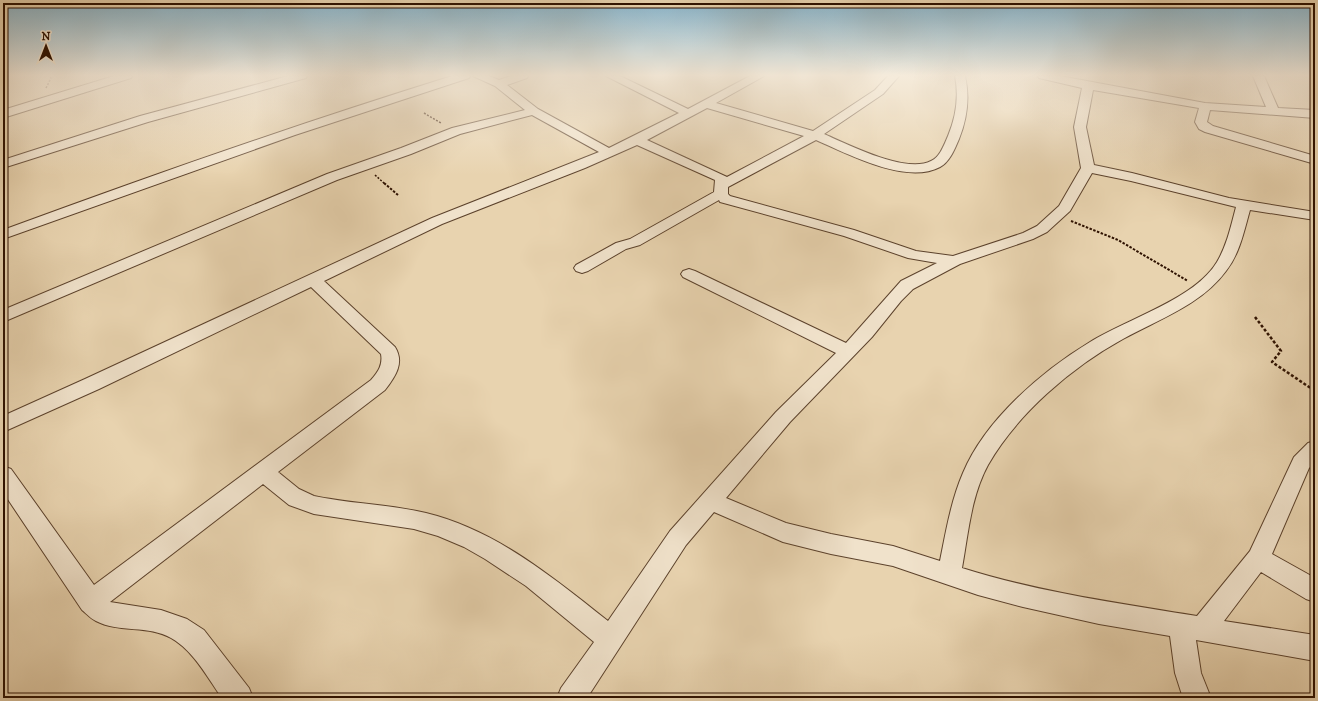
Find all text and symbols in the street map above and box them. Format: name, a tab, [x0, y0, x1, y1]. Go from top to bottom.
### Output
north arrow	[26, 26, 66, 66]
text: N	[41, 30, 51, 44]

